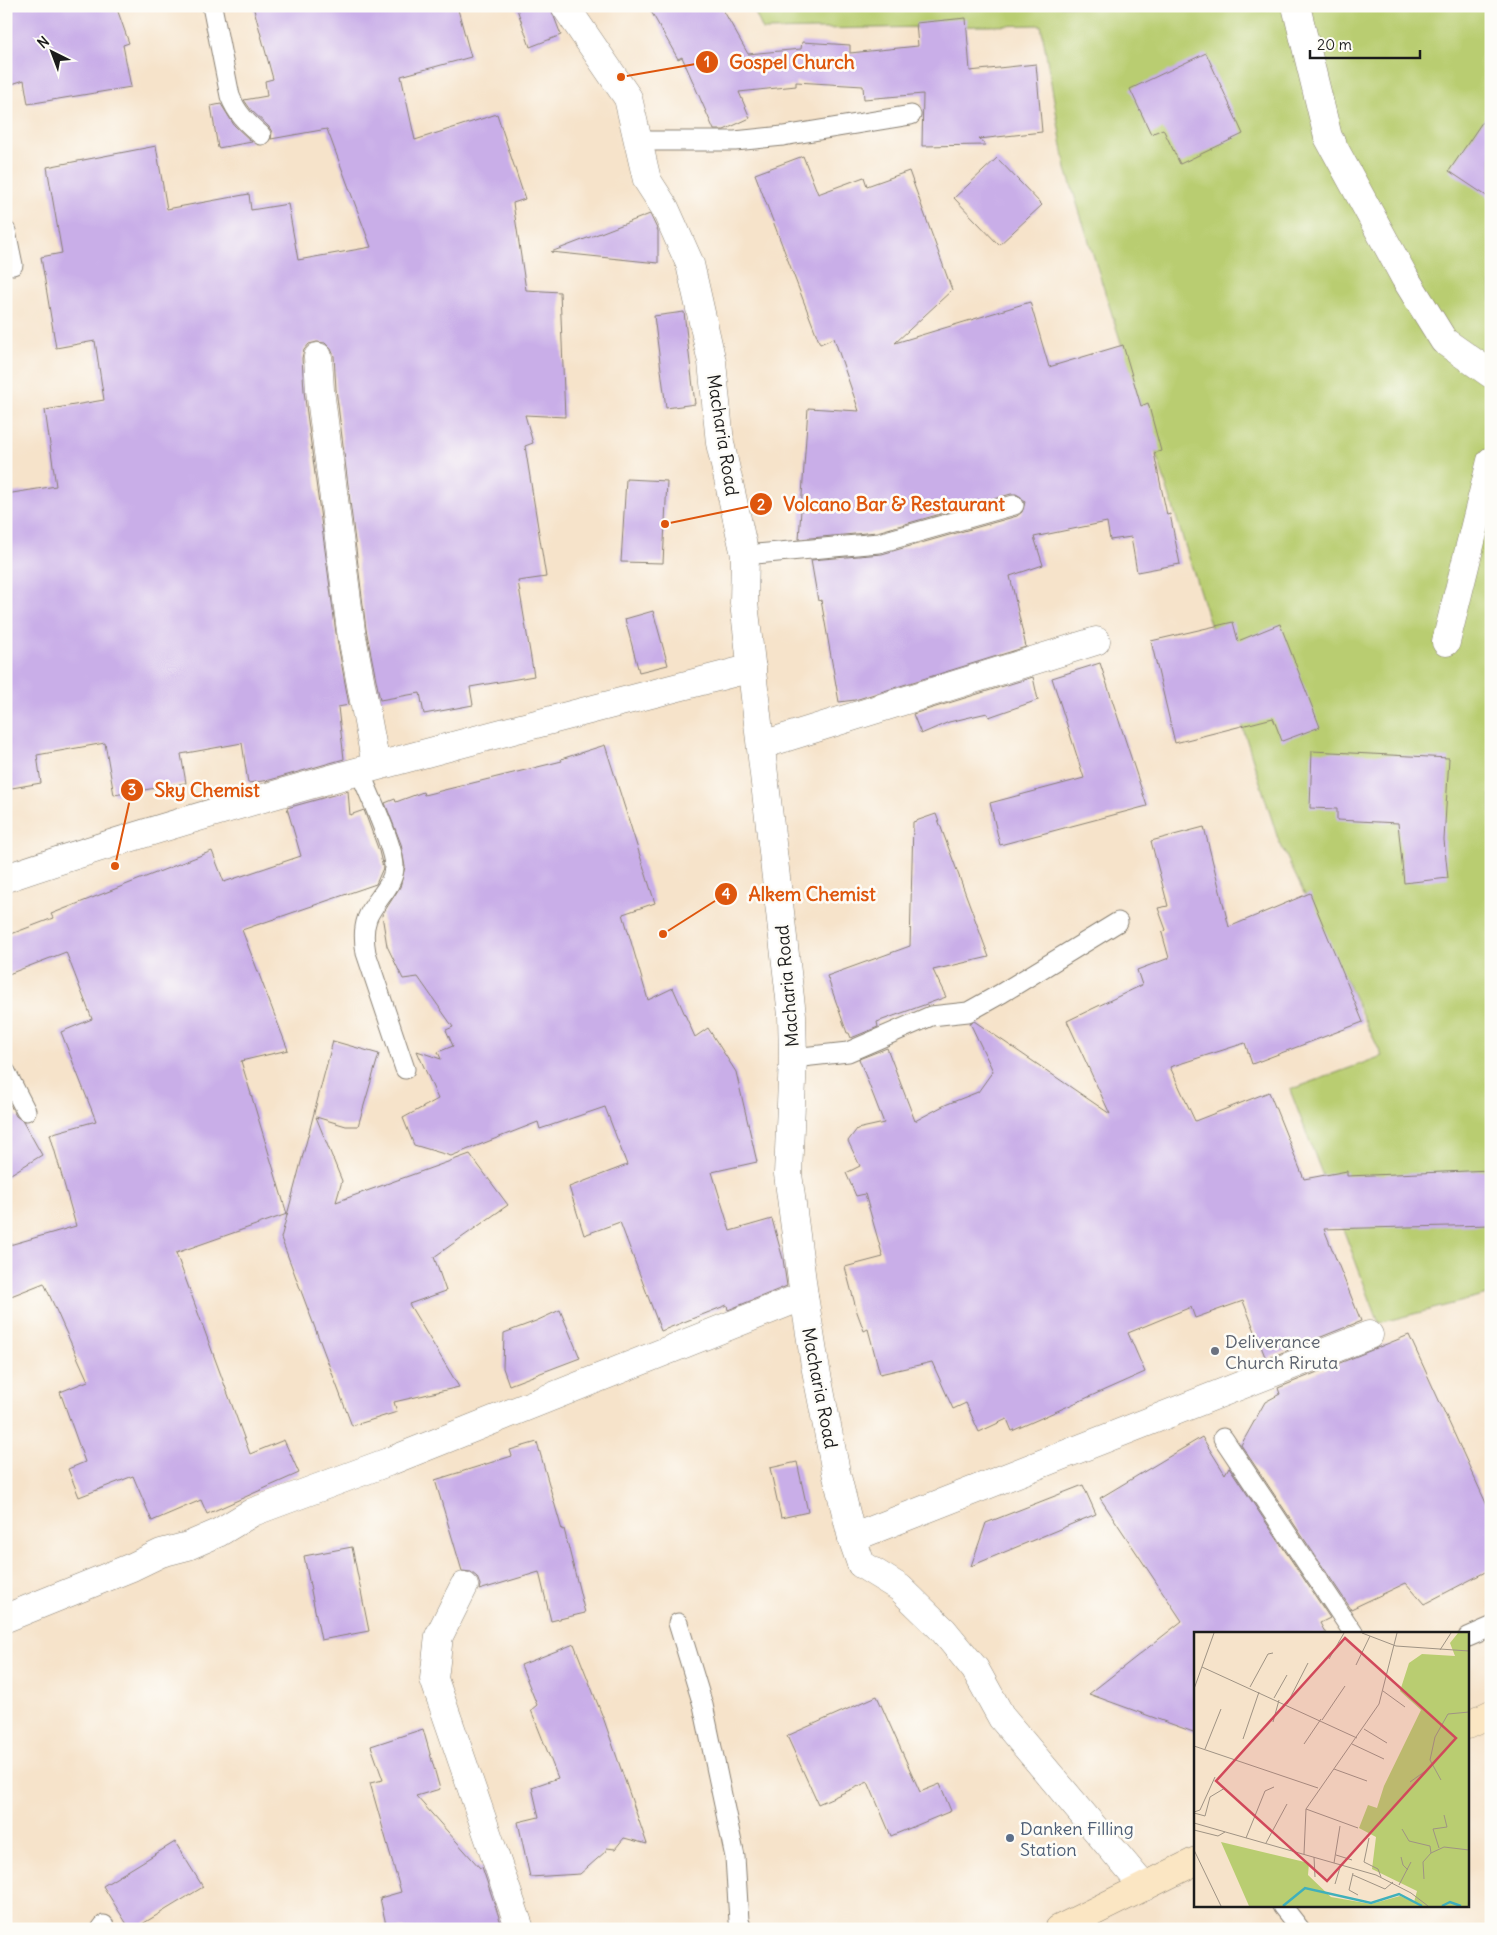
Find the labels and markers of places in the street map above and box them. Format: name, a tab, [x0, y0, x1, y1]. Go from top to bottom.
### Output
callout: Gospel Church	[695, 45, 865, 79]
callout: Volcano Bar & Restaurant	[748, 487, 1015, 521]
callout: Sky Chemist	[119, 773, 270, 807]
callout: Alkem Chemist	[713, 877, 886, 911]
place label: Deliverance Church Riruta	[1225, 1330, 1338, 1374]
marker: Deliverance Church Riruta	[1209, 1345, 1221, 1357]
place label: Danken Filling Station	[1020, 1817, 1134, 1861]
marker: Danken Filling Station	[1004, 1832, 1016, 1844]

